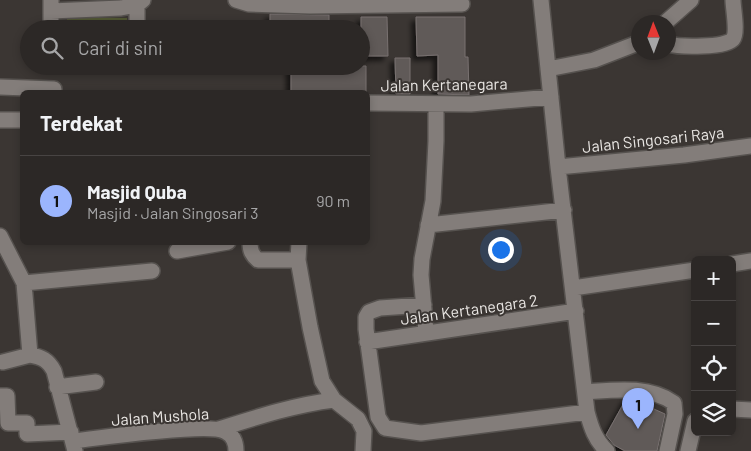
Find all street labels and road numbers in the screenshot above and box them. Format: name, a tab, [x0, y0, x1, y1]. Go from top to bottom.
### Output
street label: Jalan Kertanegara	[380, 73, 508, 95]
street label: Jalan Singosari Raya	[581, 122, 725, 156]
street label: Jalan Kertanegara 2	[399, 290, 539, 328]
street label: Jalan Mushola	[111, 403, 209, 429]

